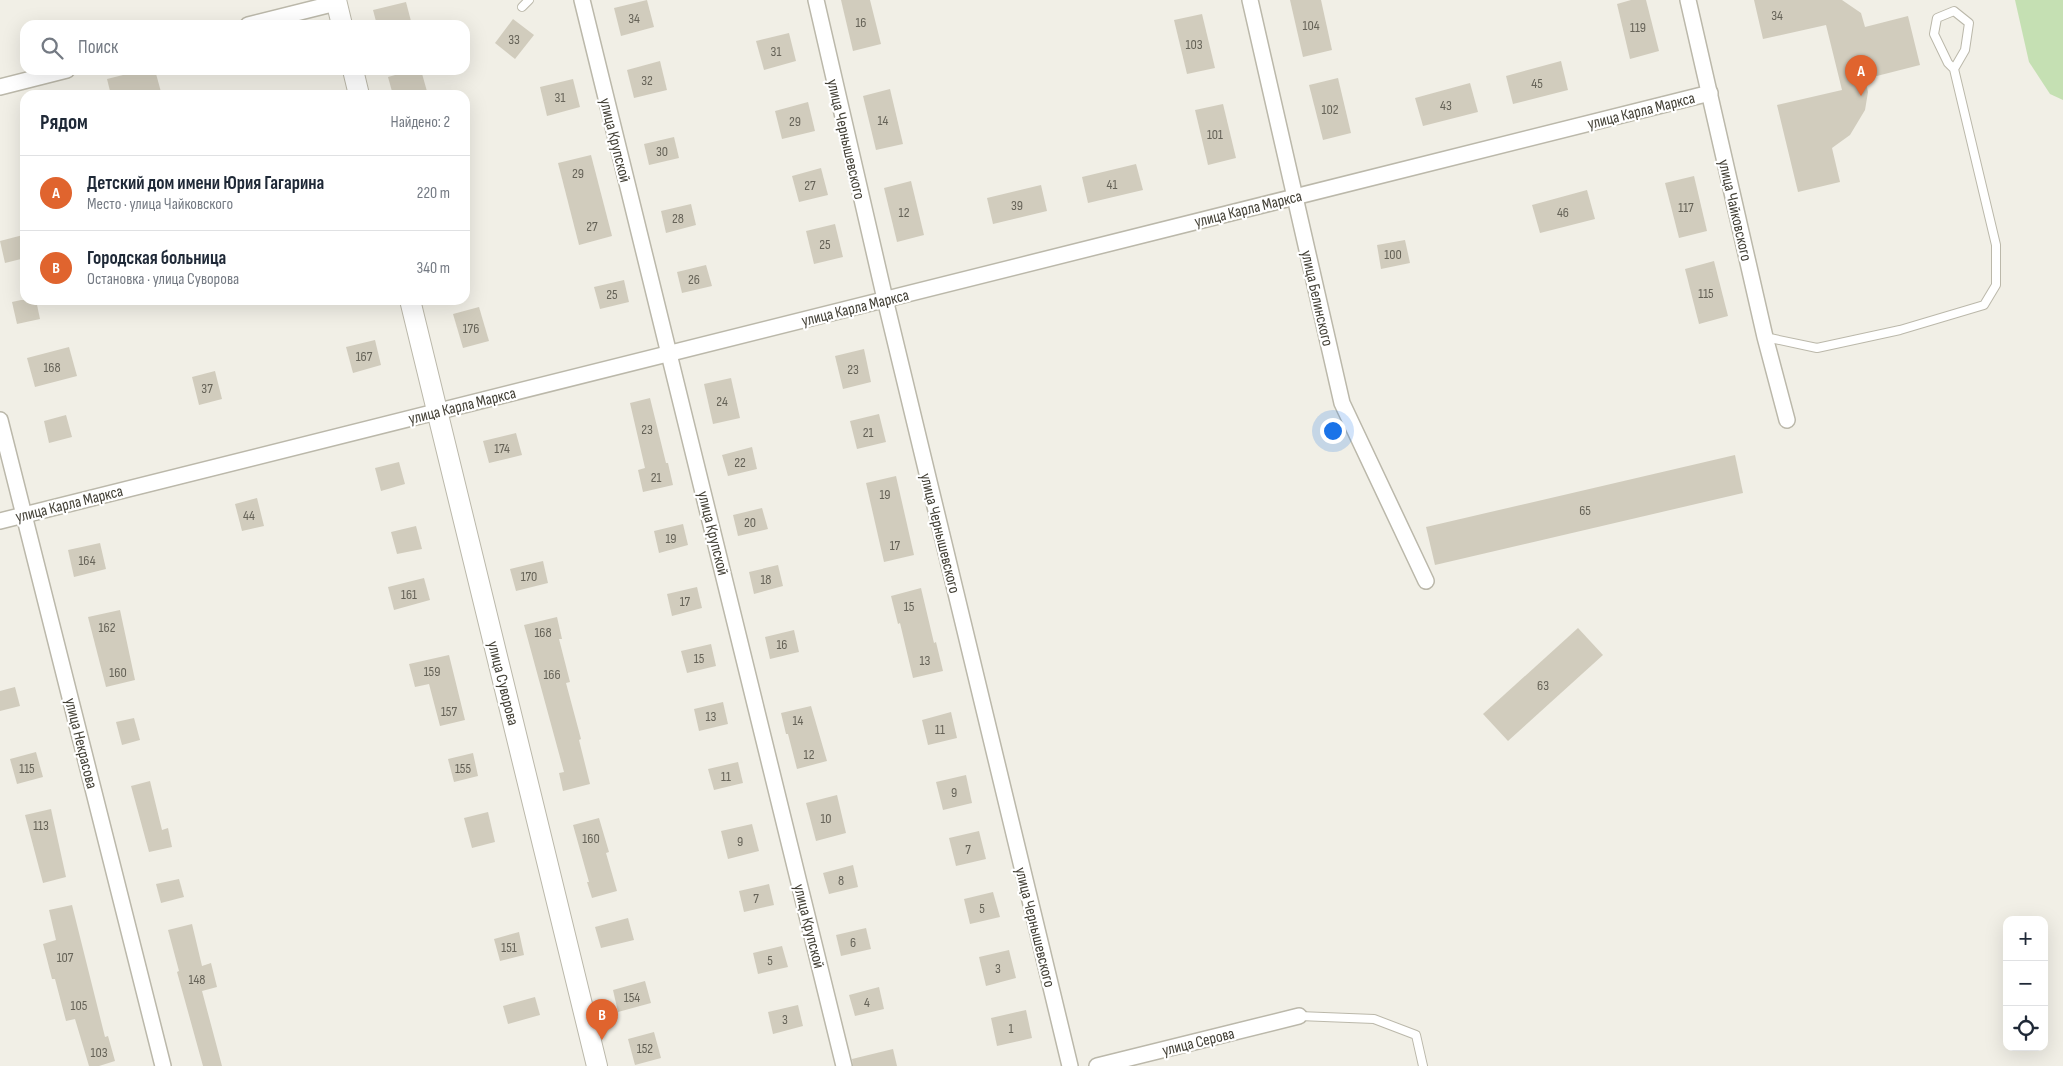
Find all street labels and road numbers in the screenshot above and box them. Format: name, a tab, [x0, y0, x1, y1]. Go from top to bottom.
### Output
street label: улица Чернышевского	[822, 77, 869, 201]
street label: улица Карла Маркса	[1586, 89, 1697, 134]
street label: улица Крупской	[595, 96, 634, 185]
street label: улица Чайковского	[1714, 158, 1755, 263]
street label: улица Карла Маркса	[1193, 187, 1304, 232]
street label: улица Белинского	[1296, 249, 1337, 348]
street label: улица Карла Маркса	[800, 286, 911, 331]
street label: улица Карла Маркса	[407, 384, 518, 429]
street label: улица Чернышевского	[915, 471, 964, 595]
street label: улица Карла Маркса	[14, 482, 125, 527]
street label: улица Крупской	[693, 489, 732, 578]
street label: улица Суворова	[483, 639, 522, 728]
street label: улица Некрасова	[60, 696, 101, 791]
street label: улица Чернышевского	[1010, 865, 1059, 989]
street label: улица Крупской	[789, 882, 828, 971]
street label: улица Серова	[1160, 1024, 1236, 1061]

